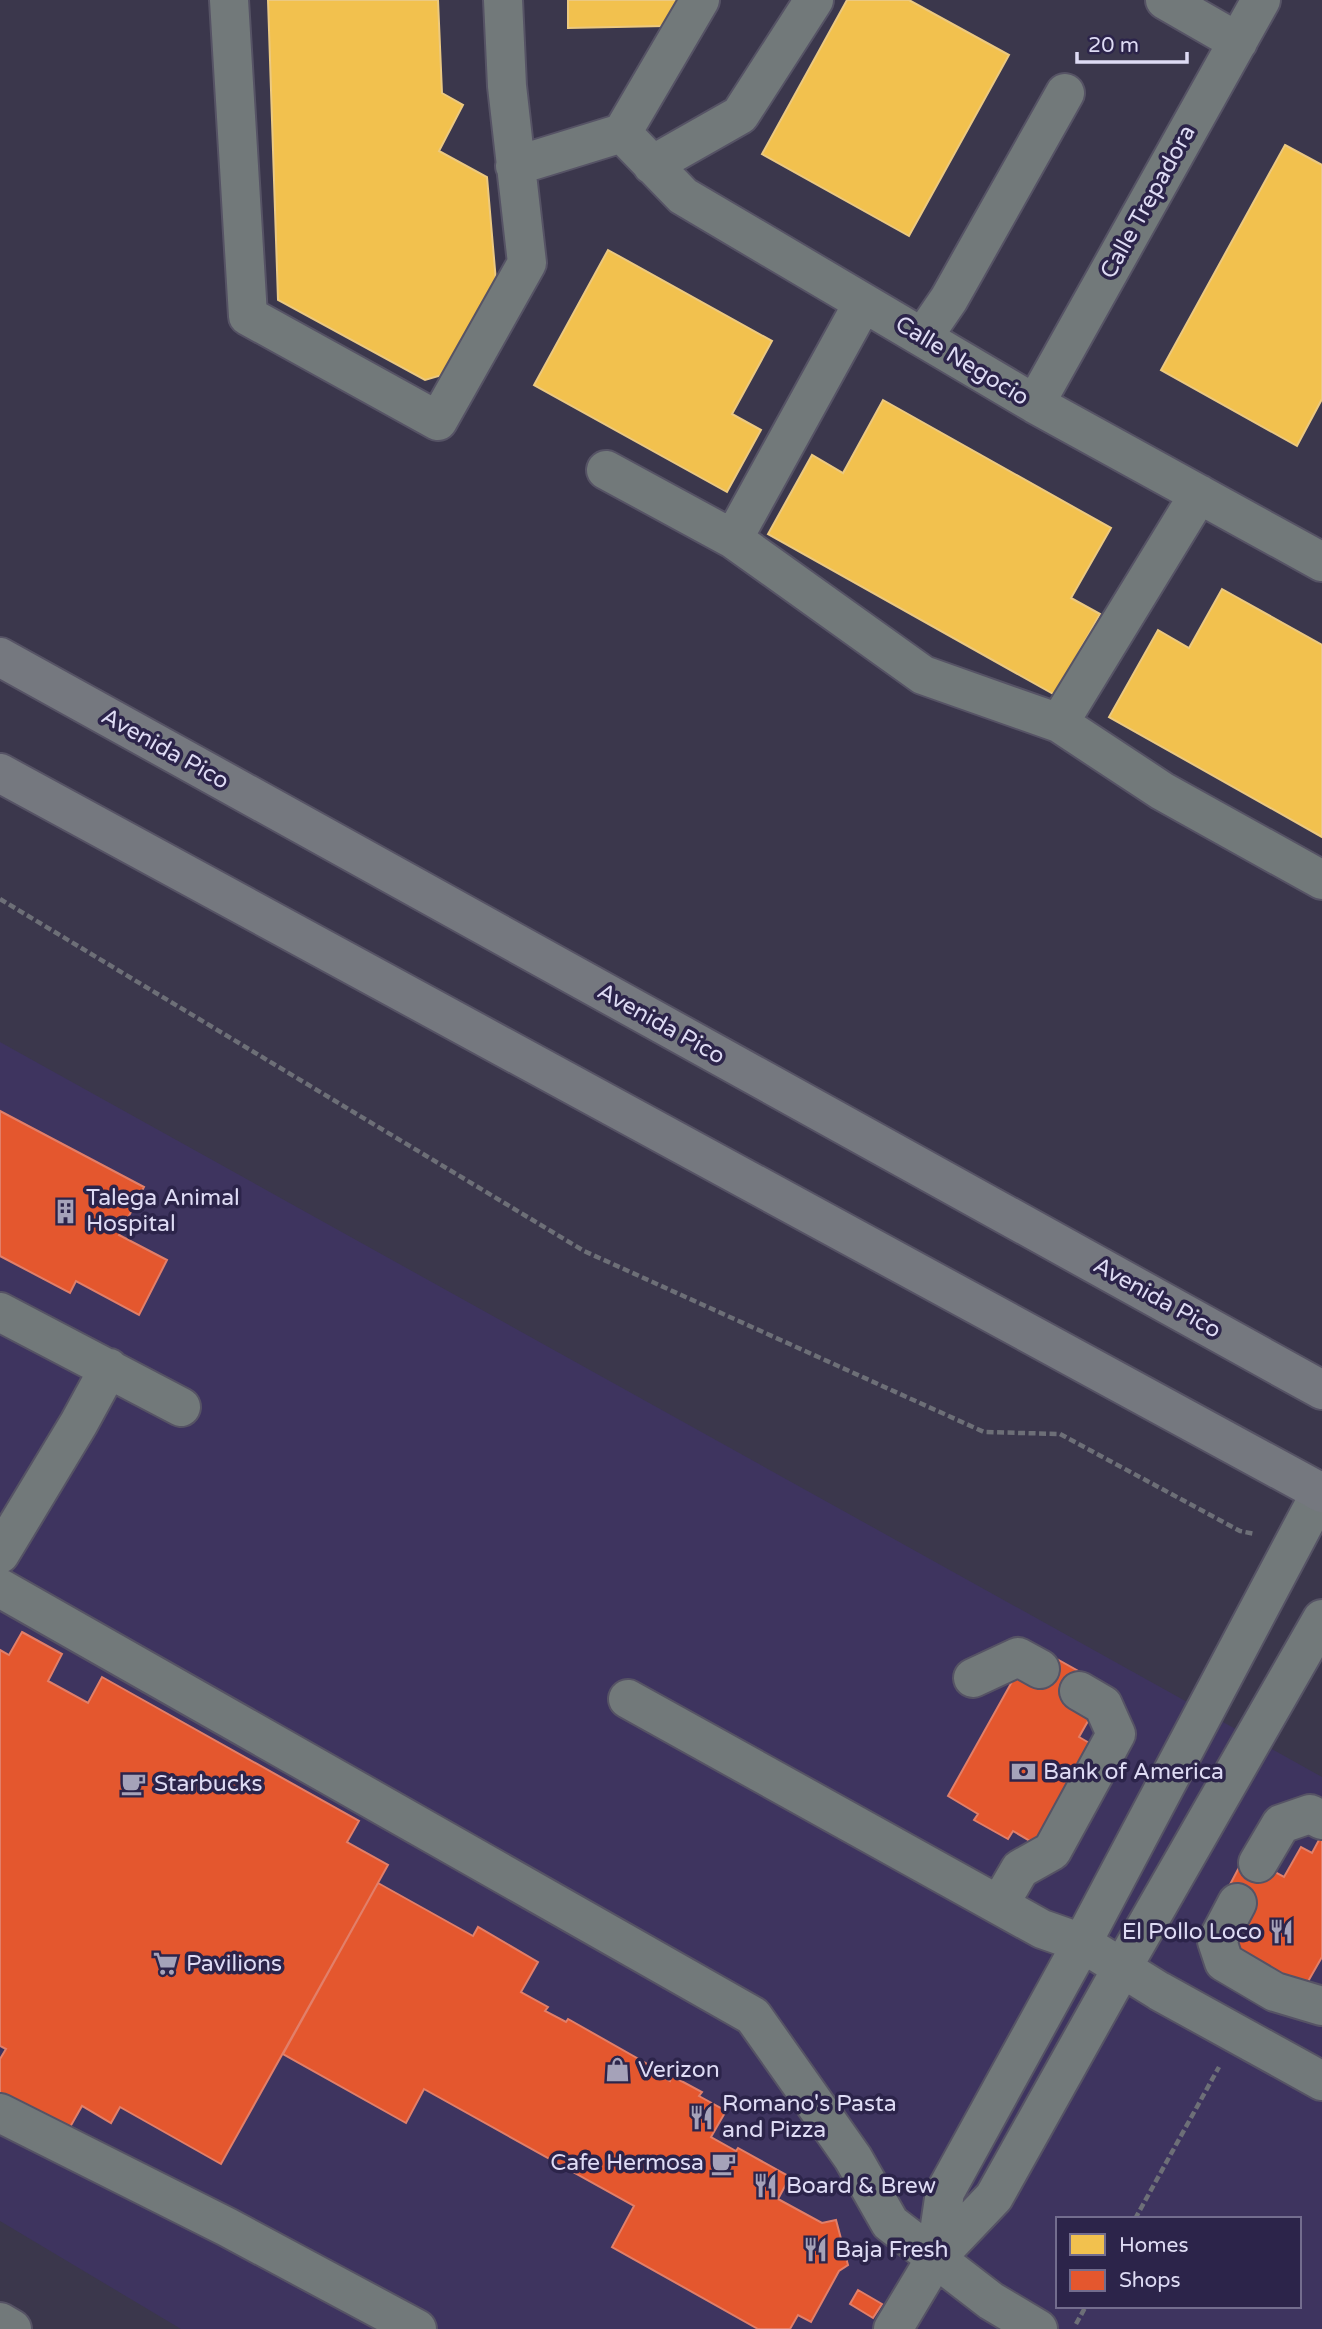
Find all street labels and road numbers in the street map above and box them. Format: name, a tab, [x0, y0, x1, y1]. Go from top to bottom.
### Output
street label: Calle Trepadora	[1094, 120, 1202, 284]
street label: Calle Negocio	[890, 310, 1034, 412]
street label: Avenida Pico	[96, 702, 234, 796]
street label: Avenida Pico	[592, 977, 730, 1071]
street label: Avenida Pico	[1088, 1251, 1226, 1345]

